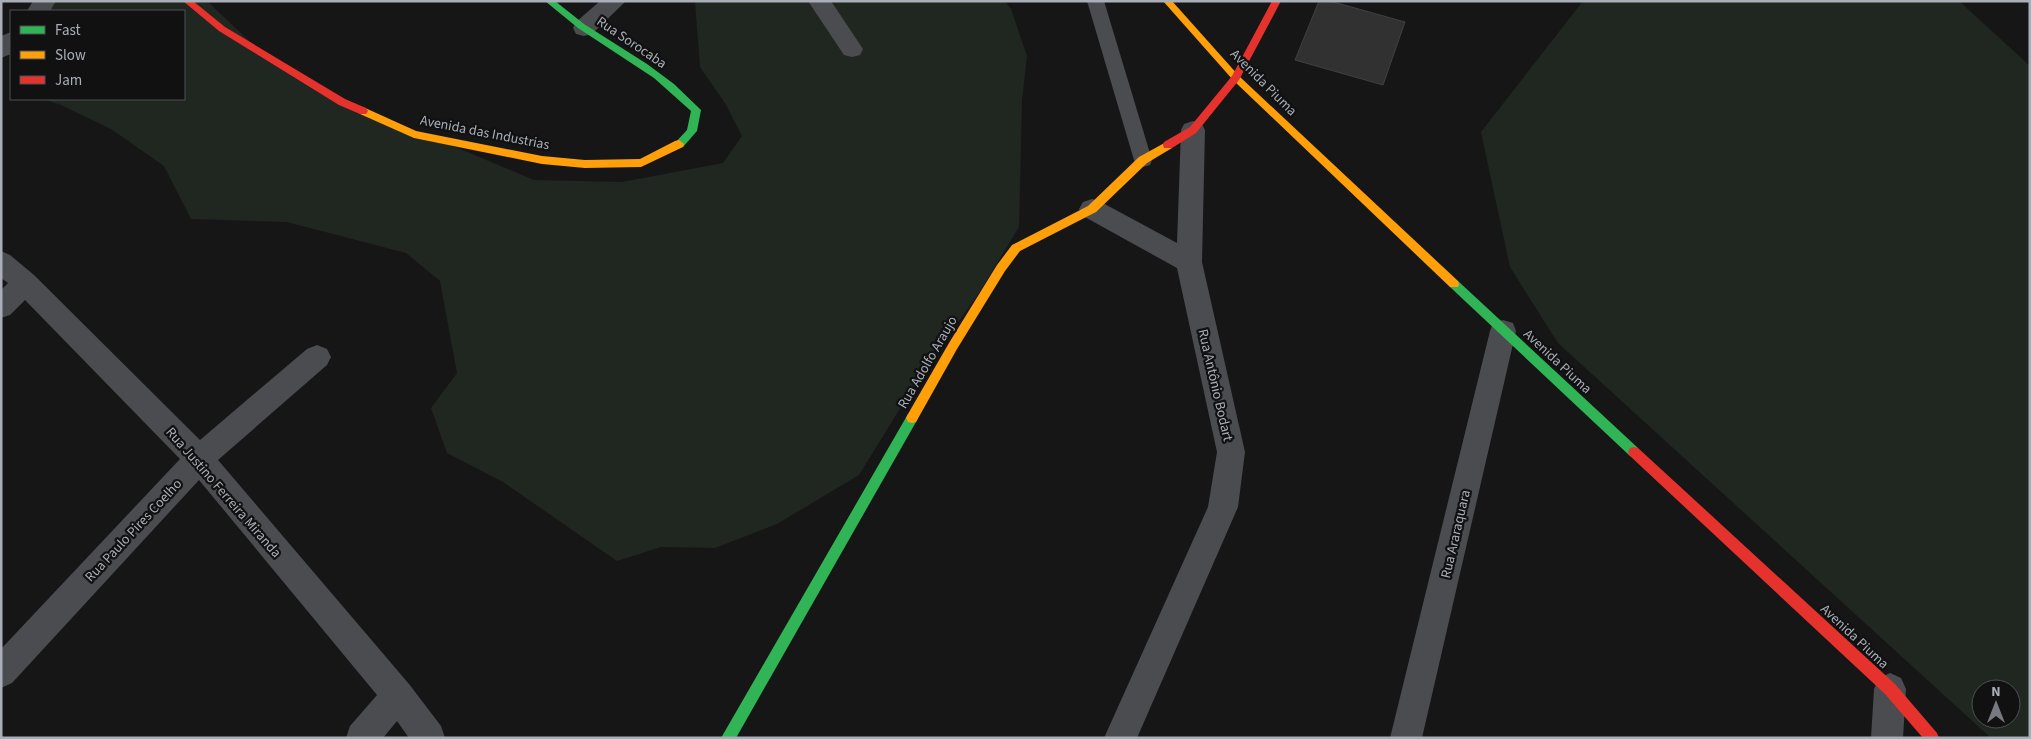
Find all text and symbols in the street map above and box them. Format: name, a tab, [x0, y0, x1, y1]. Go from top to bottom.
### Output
legend	[10, 10, 185, 100]
street label: Rua Sorocaba	[592, 12, 670, 74]
text: Fast	[55, 20, 81, 41]
text: Slow	[55, 45, 86, 66]
street label: Avenida Piuma	[1225, 45, 1301, 121]
text: Jam	[55, 70, 82, 91]
street label: Avenida das Industrias	[418, 111, 551, 155]
street label: Rua Adolfo Araujo	[893, 312, 963, 413]
street label: Avenida Piuma	[1519, 325, 1596, 399]
street label: Rua Antônio Bodart	[1192, 327, 1238, 444]
street label: Rua Justino Ferreira Miranda	[161, 423, 286, 562]
street label: Rua Paulo Pires Coelho	[81, 475, 187, 587]
street label: Rua Araraquara	[1436, 488, 1476, 580]
street label: Avenida Piuma	[1816, 600, 1893, 674]
north arrow	[1971, 679, 2021, 729]
text: N	[1991, 682, 2001, 702]

